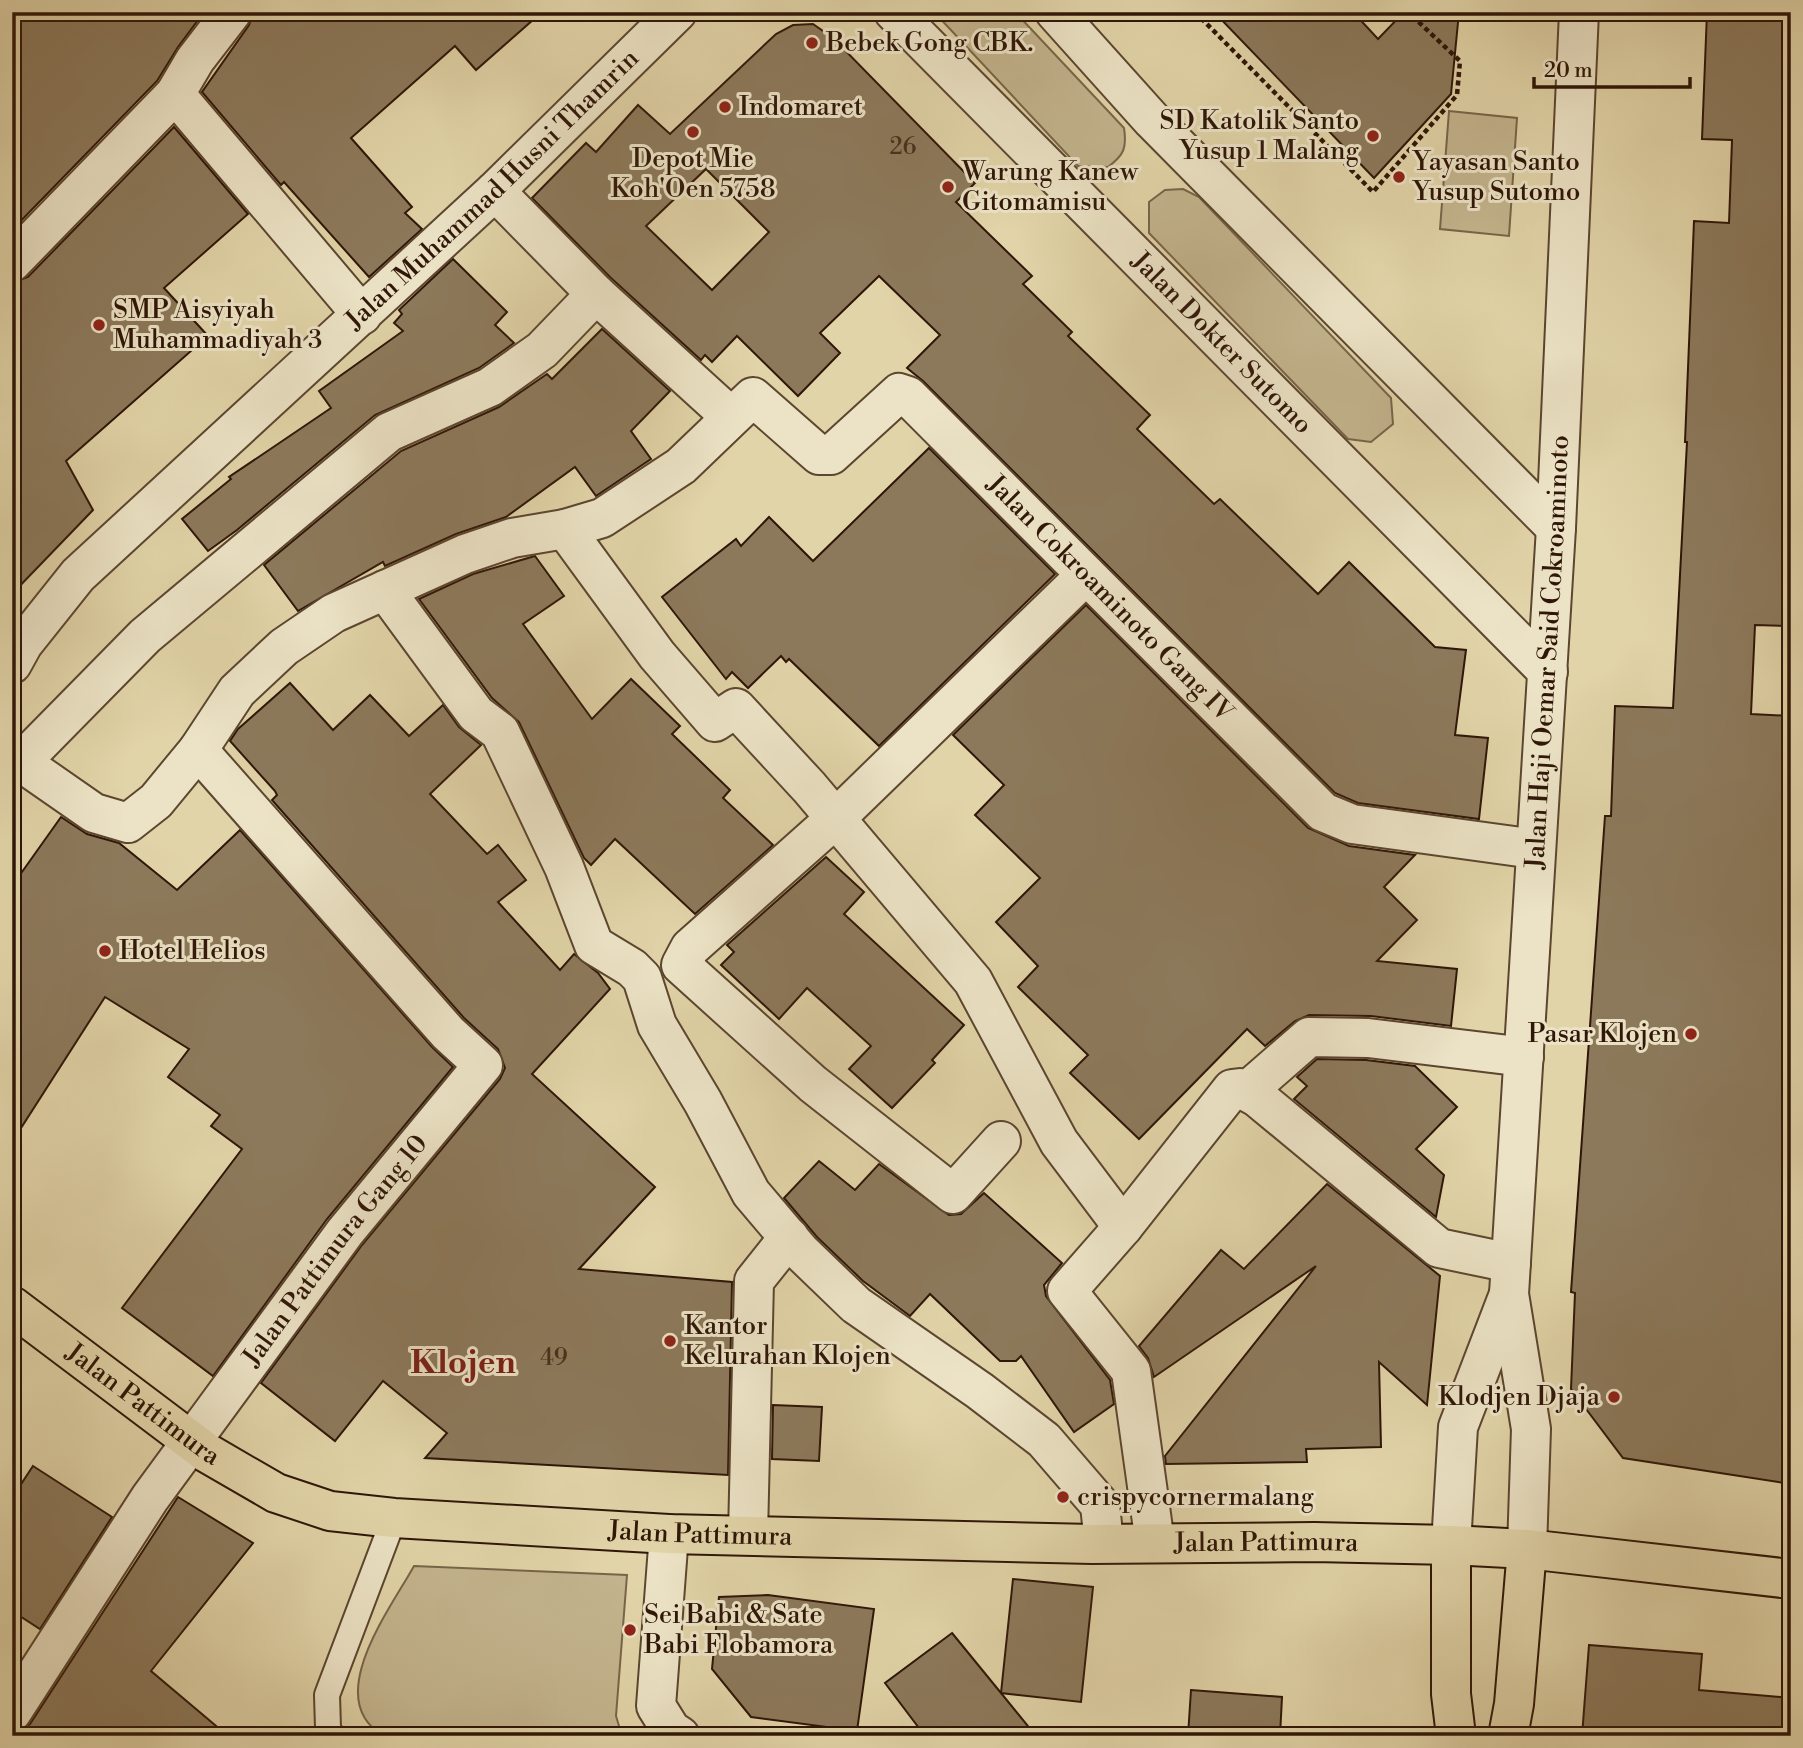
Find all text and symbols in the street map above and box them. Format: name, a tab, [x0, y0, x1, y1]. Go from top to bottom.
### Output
place label: Bebek Gong CBK.	[825, 27, 1033, 59]
marker: Bebek Gong CBK.	[804, 35, 820, 51]
street label: Jalan Muhammad Husni Thamrin	[338, 43, 646, 337]
scale bar	[1534, 46, 1689, 90]
text: 20 m	[1544, 58, 1593, 84]
place label: Indomaret	[739, 91, 863, 123]
marker: Indomaret	[717, 99, 733, 115]
place label: SD Katolik Santo Yusup 1 Malang	[1160, 105, 1360, 167]
marker: Depot Mie Koh'Oen 5758	[685, 124, 701, 140]
marker: SD Katolik Santo Yusup 1 Malang	[1365, 128, 1381, 144]
house number: 26	[889, 133, 917, 161]
place label: Depot Mie Koh'Oen 5758	[610, 143, 776, 205]
place label: Yayasan Santo Yusup Sutomo	[1411, 146, 1580, 208]
place label: Warung Kanew Gitomamisu	[961, 156, 1139, 218]
marker: Yayasan Santo Yusup Sutomo	[1391, 169, 1407, 185]
marker: Warung Kanew Gitomamisu	[940, 179, 956, 195]
street label: Jalan Dokter Sutomo	[1124, 244, 1319, 441]
place label: SMP Aisyiyah Muhammadiyah 3	[113, 294, 322, 356]
marker: SMP Aisyiyah Muhammadiyah 3	[91, 317, 107, 333]
street label: Jalan Haji Oemar Said Cokroaminoto	[1519, 434, 1576, 871]
street label: Jalan Cokroaminoto Gang IV	[979, 468, 1240, 729]
place label: Hotel Helios	[119, 935, 266, 967]
marker: Hotel Helios	[97, 943, 113, 959]
place label: Pasar Klojen	[1528, 1018, 1677, 1050]
marker: Pasar Klojen	[1683, 1026, 1699, 1042]
street label: Jalan Pattimura Gang 10	[235, 1128, 435, 1373]
place label: Kantor Kelurahan Klojen	[684, 1310, 891, 1372]
marker: Kantor Kelurahan Klojen	[662, 1333, 678, 1349]
street label: Jalan Pattimura	[59, 1336, 226, 1473]
district label: Klojen	[410, 1343, 516, 1384]
house number: 49	[540, 1344, 568, 1372]
place label: Klodjen Djaja	[1438, 1381, 1601, 1413]
marker: Klodjen Djaja	[1606, 1389, 1622, 1405]
place label: crispycornermalang	[1077, 1481, 1315, 1513]
marker: crispycornermalang	[1055, 1489, 1071, 1505]
street label: Jalan Pattimura	[606, 1514, 794, 1553]
street label: Jalan Pattimura	[1173, 1526, 1360, 1559]
place label: Sei Babi & Sate Babi Flobamora	[643, 1599, 834, 1661]
marker: Sei Babi & Sate Babi Flobamora	[622, 1622, 638, 1638]

